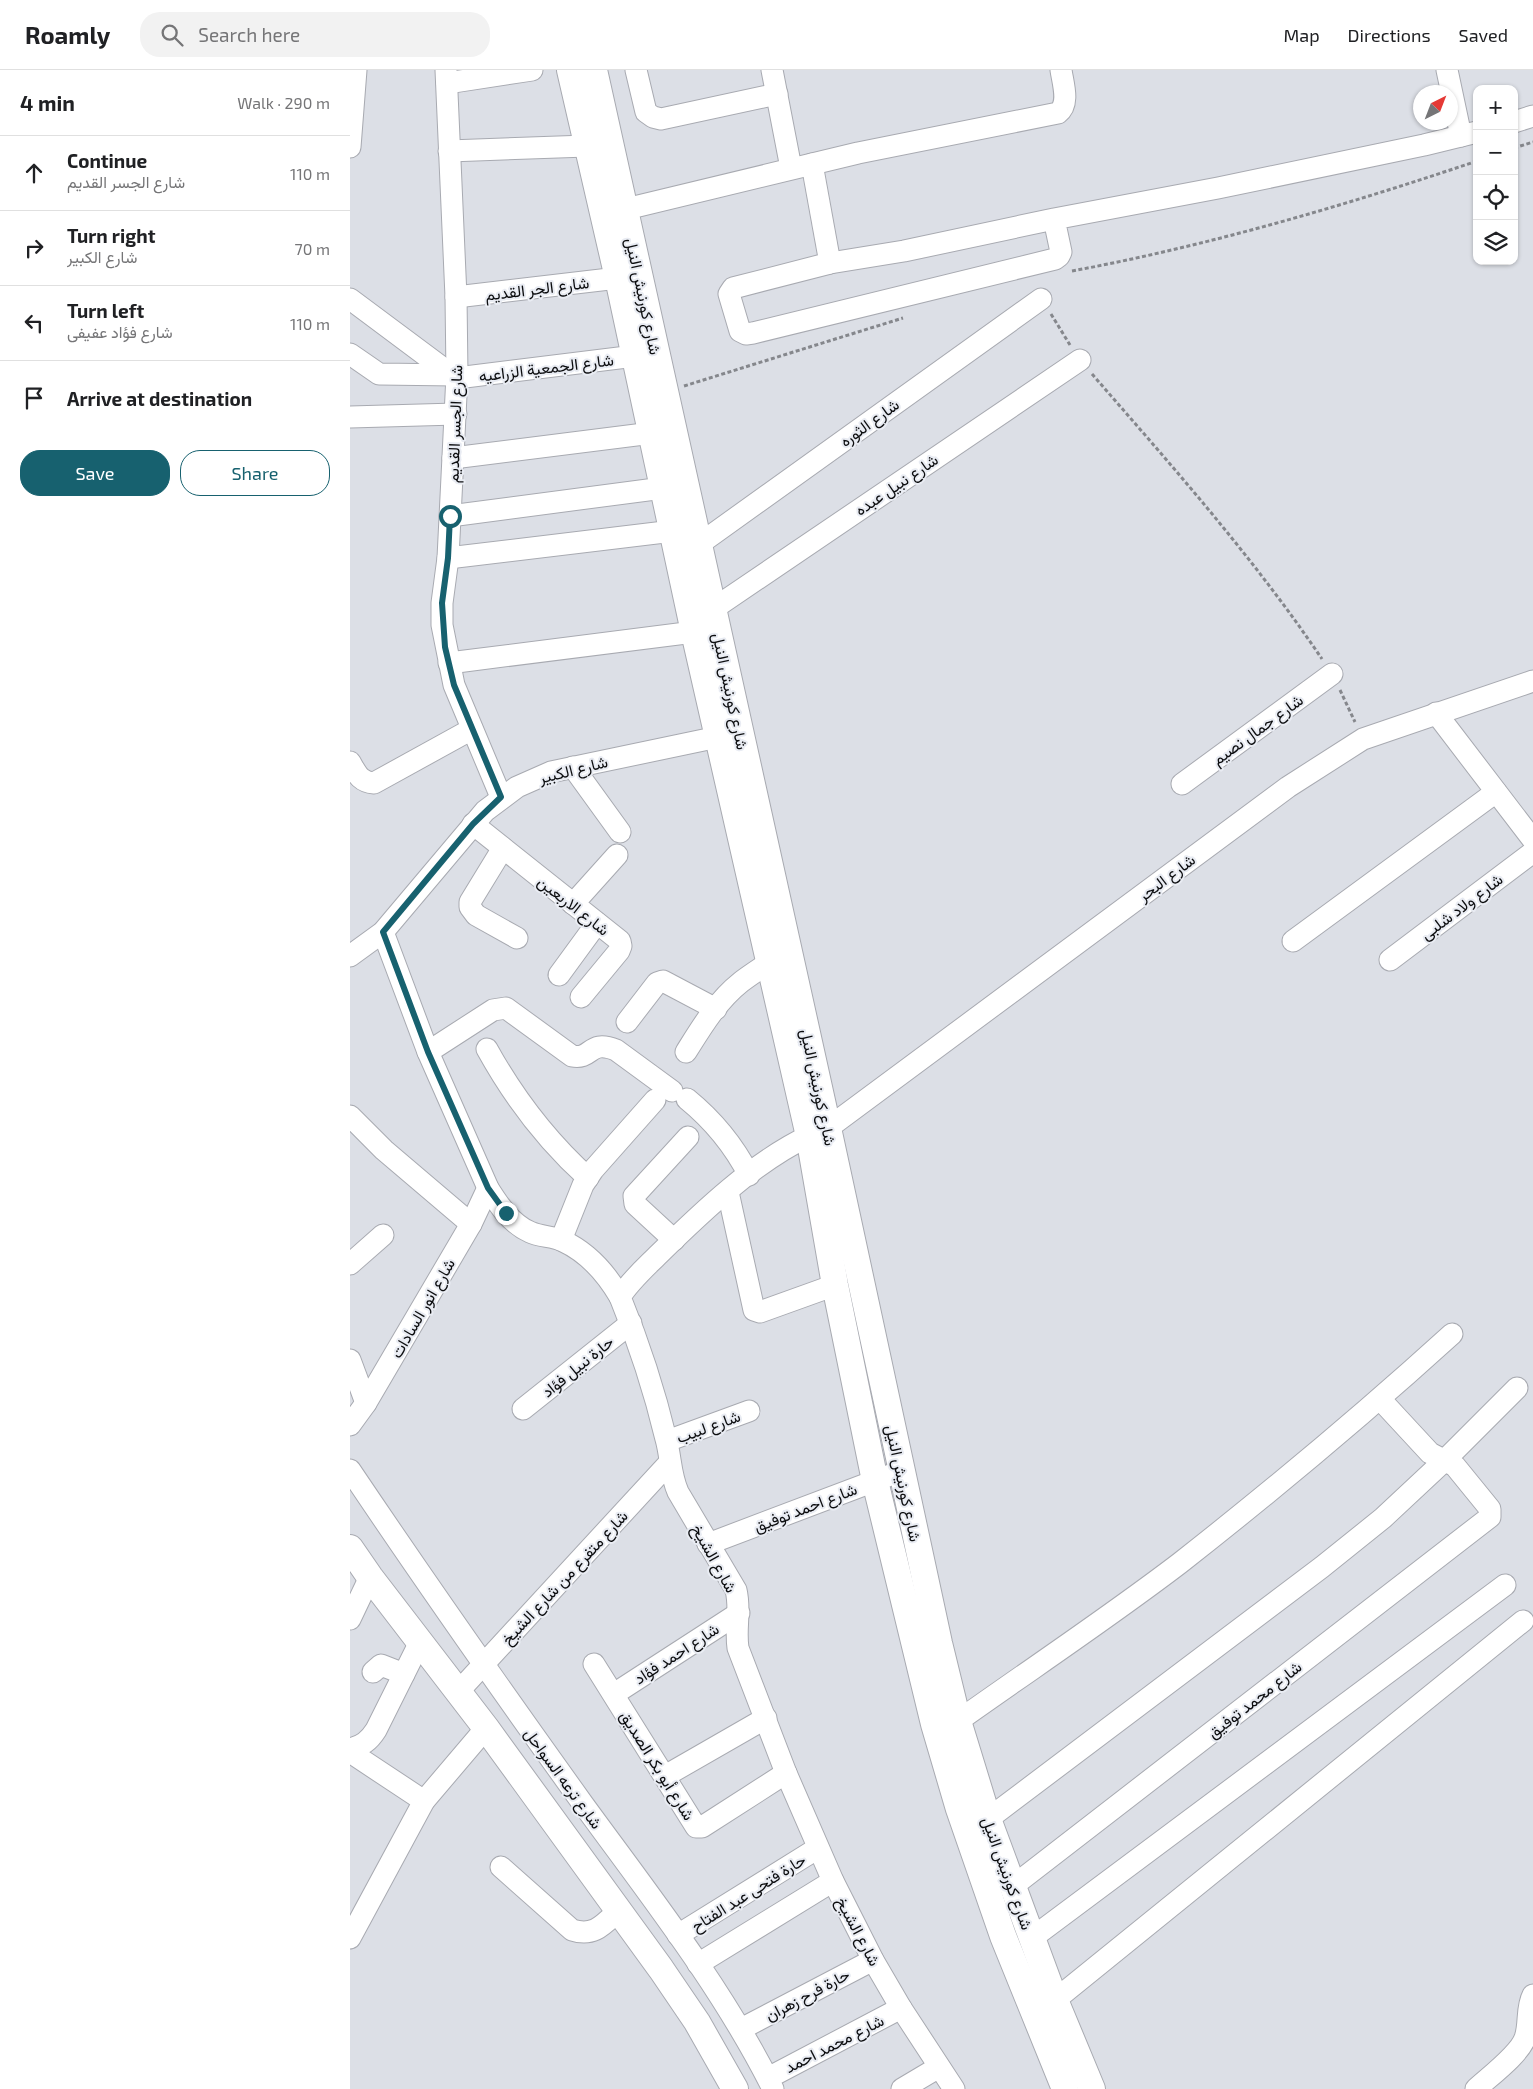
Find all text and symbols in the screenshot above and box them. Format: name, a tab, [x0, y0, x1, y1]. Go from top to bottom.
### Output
search box	[140, 12, 490, 57]
text: Roamly	[25, 20, 110, 49]
icon: search	[158, 21, 186, 49]
text: Search here	[198, 23, 300, 46]
text: Map	[1283, 24, 1320, 46]
text: Directions	[1348, 24, 1431, 46]
text: Saved	[1459, 24, 1508, 46]
north arrow	[1413, 85, 1458, 130]
map controls	[1473, 85, 1518, 265]
button: +	[1473, 85, 1518, 130]
text: 4 min	[20, 90, 75, 115]
text: Walk · 290 m	[237, 93, 330, 112]
button: −	[1473, 130, 1518, 175]
text: Continue	[67, 149, 147, 172]
icon: ahead	[20, 159, 48, 187]
text: 110 m	[290, 164, 330, 183]
text: شارع الجسر القديم	[67, 172, 185, 191]
button: locate	[1473, 175, 1518, 220]
button: layers	[1473, 220, 1518, 265]
text: Turn right	[67, 224, 155, 247]
icon: right	[20, 234, 48, 262]
street label: شارع كورنيش النيل	[619, 236, 666, 357]
text: 70 m	[295, 239, 330, 258]
text: شارع الكبير	[67, 247, 137, 266]
street label: شارع الجر القديم	[484, 272, 590, 307]
text: Turn left	[67, 299, 144, 322]
icon: left	[20, 309, 48, 337]
text: 110 m	[290, 314, 330, 333]
text: شارع فؤاد عفيفى	[67, 322, 173, 341]
street label: شارع الجمعية الزراعيه	[477, 349, 615, 388]
street label: شارع الجسر القديم	[442, 365, 469, 483]
icon: arrive	[20, 384, 48, 412]
text: Arrive at destination	[67, 387, 252, 410]
street label: شارع الثوره	[836, 394, 904, 452]
street label: شارع نبيل عبده	[851, 449, 943, 521]
button: Save	[20, 450, 170, 496]
button: Share	[180, 450, 330, 496]
route start	[439, 505, 462, 528]
street label: شارع كورنيش النيل	[706, 631, 753, 752]
street label: شارع جمال نصيم	[1208, 690, 1308, 771]
street label: شارع الكبير	[536, 751, 610, 790]
street label: شارع البحر	[1133, 849, 1200, 908]
street label: شارع ولاد شلبى	[1416, 869, 1508, 946]
street label: شارع الاربعين	[533, 871, 613, 941]
street label: شارع كورنيش النيل	[794, 1027, 841, 1148]
route end	[495, 1202, 518, 1225]
street label: شارع انور السادات	[386, 1255, 461, 1363]
street label: حارة نبيل فؤاد	[537, 1331, 618, 1402]
street label: شارع لبيب	[673, 1406, 744, 1449]
street label: شارع كورنيش النيل	[879, 1423, 926, 1544]
street label: شارع احمد توفيق	[751, 1479, 860, 1538]
street label: شارع متفرع من شارع الشيخ	[497, 1506, 633, 1650]
street label: شارع الشيخ	[686, 1520, 742, 1597]
street label: شارع احمد فؤاد	[630, 1619, 724, 1690]
street label: شارع محمد توفيق	[1203, 1656, 1307, 1744]
street label: شارع أبو بكر الصديق	[614, 1707, 699, 1825]
street label: شارع ترعه السواحل	[519, 1724, 607, 1834]
street label: شارع كورنيش النيل	[976, 1814, 1037, 1933]
street label: حارة فتحى عبد الفتاح	[687, 1849, 811, 1937]
street label: شارع الشيخ	[830, 1893, 885, 1970]
street label: حارة فرح زهران	[762, 1964, 854, 2027]
street label: شارع محمد احمد	[781, 2010, 888, 2079]

